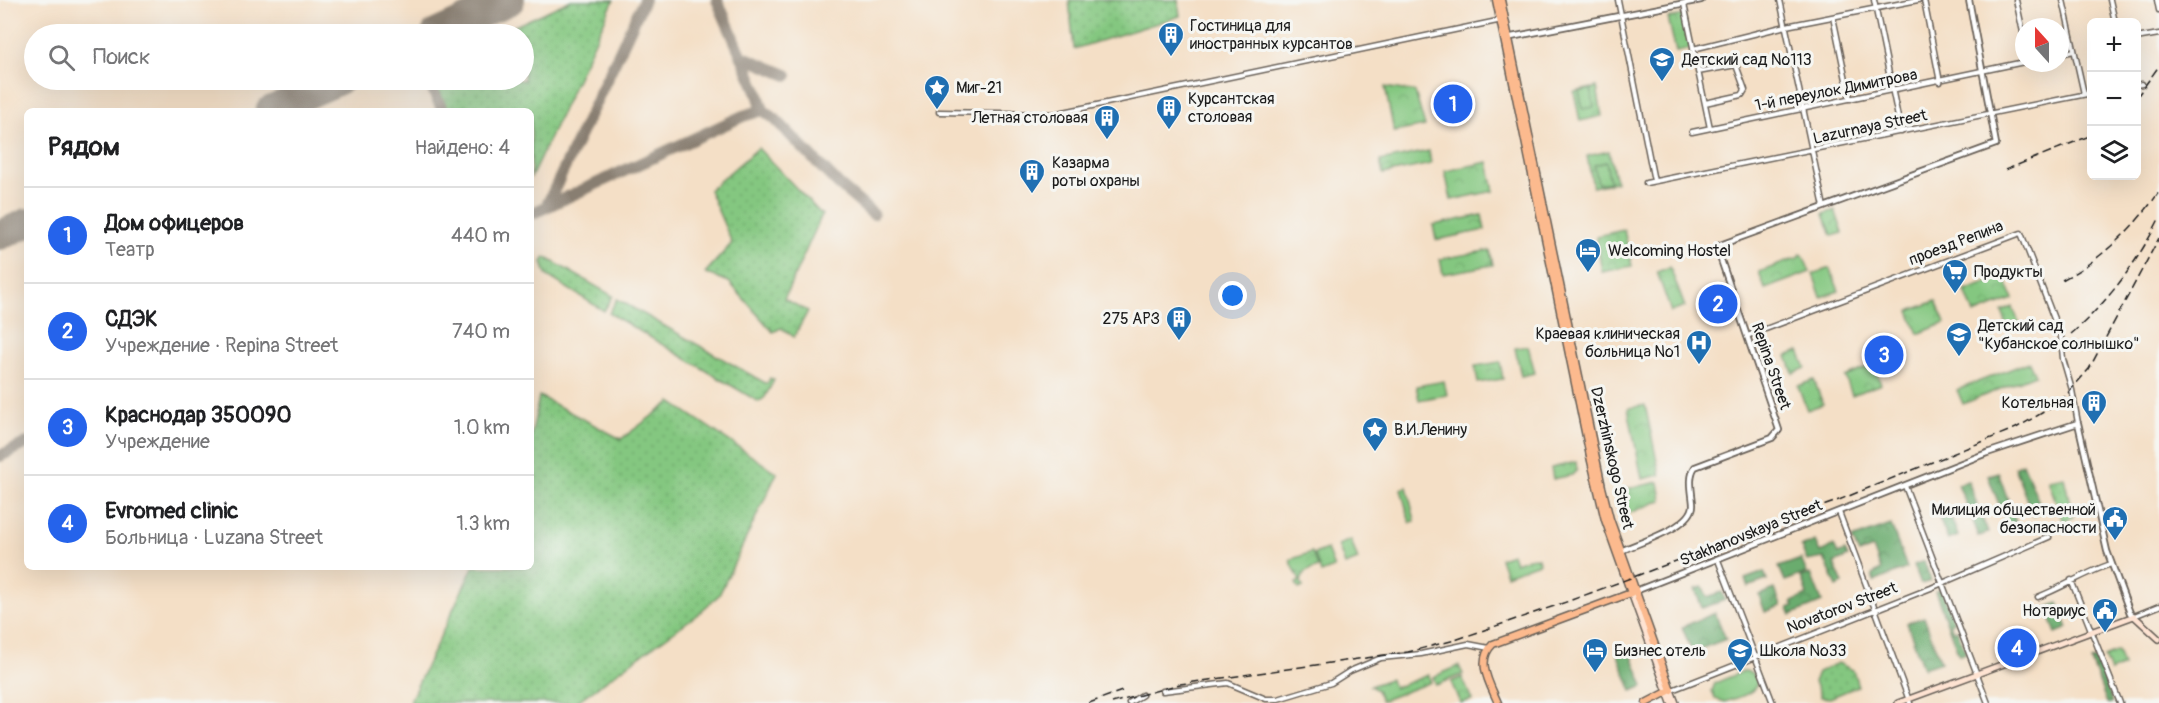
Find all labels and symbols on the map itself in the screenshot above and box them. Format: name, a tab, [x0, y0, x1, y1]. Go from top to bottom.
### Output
place label: Гостиница для иностранных курсантов	[1190, 16, 1353, 54]
north arrow	[2015, 18, 2069, 72]
building icon: Гостиница для иностранных курсантов	[1156, 20, 1186, 58]
school or university icon: Детский сад №113	[1647, 45, 1677, 83]
place label: Детский сад №113	[1681, 50, 1812, 70]
street label: 1-й переулок Димитрова	[1753, 64, 1919, 116]
place icon: Миг-21	[922, 73, 952, 111]
place label: Миг-21	[956, 78, 1002, 98]
pin: 1	[1434, 82, 1472, 126]
place label: Курсантская столовая	[1188, 89, 1275, 127]
building icon: Курсантская столовая	[1154, 93, 1184, 131]
building icon: Летная столовая	[1092, 103, 1122, 141]
street label: Lazurnaya Street	[1811, 105, 1929, 149]
place label: Летная столовая	[971, 108, 1088, 128]
place label: Казарма роты охраны	[1052, 153, 1140, 191]
building icon: Казарма роты охраны	[1017, 157, 1047, 195]
street label: проезд Репина	[1906, 216, 2006, 270]
hotel icon: Welcoming Hostel	[1573, 236, 1603, 274]
place label: Welcoming Hostel	[1608, 241, 1731, 261]
supermarket icon: Продукты	[1940, 257, 1970, 295]
place label: Продукты	[1974, 262, 2043, 282]
your location	[1218, 281, 1247, 310]
pin: 2	[1698, 282, 1738, 326]
building icon: 275 АРЗ	[1164, 304, 1194, 342]
place label: 275 АРЗ	[1103, 309, 1160, 329]
place label: Детский сад "Кубанское солнышко"	[1977, 316, 2140, 354]
street label: Repina Street	[1747, 320, 1795, 413]
school or university icon: Детский сад "Кубанское солнышко"	[1944, 320, 1974, 358]
place label: Краевая клиническая больница №1	[1535, 324, 1680, 362]
hospital icon: Краевая клиническая больница №1	[1684, 328, 1714, 366]
pin: 3	[1864, 332, 1904, 378]
street label: Dzerzhinskogo Street	[1586, 385, 1638, 532]
building icon: Котельная	[2079, 388, 2109, 426]
place label: Котельная	[2002, 393, 2074, 413]
place icon: В.И.Ленину	[1360, 415, 1390, 453]
place label: В.И.Ленину	[1394, 420, 1467, 440]
street label: Stakhanovskaya Street	[1677, 495, 1826, 571]
place label: Милиция общественной безопасности	[1931, 500, 2096, 538]
public building icon: Милиция общественной безопасности	[2100, 504, 2130, 542]
street label: Novatorov Street	[1784, 578, 1901, 638]
public building icon: Нотариус	[2090, 596, 2120, 634]
place label: Нотариус	[2022, 601, 2086, 621]
pin: 4	[1998, 626, 2036, 670]
hotel icon: Бизнес отель	[1580, 636, 1610, 674]
school or university icon: Школа №33	[1725, 636, 1755, 674]
place label: Бизнес отель	[1614, 641, 1706, 661]
place label: Школа №33	[1760, 641, 1847, 661]

